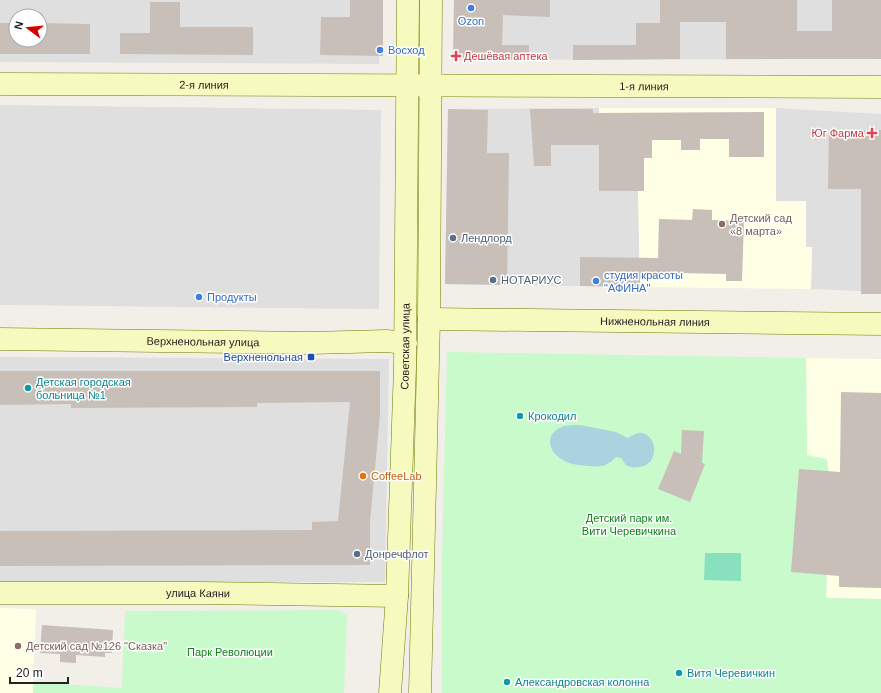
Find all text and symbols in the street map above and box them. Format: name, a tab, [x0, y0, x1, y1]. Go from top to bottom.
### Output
marker: Ozon	[466, 3, 476, 13]
north arrow	[8, 8, 48, 48]
place label: Ozon	[458, 15, 484, 27]
text: N	[12, 20, 25, 31]
place label: Восход	[388, 44, 425, 56]
marker: Восход	[375, 45, 385, 55]
place label: Дешёвая аптека	[464, 50, 549, 62]
marker: Дешёвая аптека	[451, 51, 461, 61]
street label: 2-я линия	[179, 79, 229, 91]
street label: 1-я линия	[619, 80, 669, 92]
place label: Юг Фарма	[812, 127, 865, 139]
marker: Юг Фарма	[867, 128, 877, 138]
place label: Детский сад «8 марта»	[730, 212, 792, 237]
marker: Детский сад «8 марта»	[717, 219, 727, 229]
place label: Лендлорд	[461, 232, 512, 244]
marker: Лендлорд	[448, 233, 458, 243]
place label: студия красоты "АФИНА"	[604, 269, 683, 294]
place label: НОТАРИУС	[501, 274, 561, 286]
marker: НОТАРИУС	[488, 275, 498, 285]
marker: студия красоты "АФИНА"	[591, 276, 601, 286]
place label: Продукты	[207, 291, 257, 303]
marker: Продукты	[194, 292, 204, 302]
street label: Советская улица	[398, 302, 412, 390]
street label: Нижненольная линия	[600, 315, 710, 328]
street label: Верхненольная улица	[147, 335, 260, 348]
place label: Верхненольная	[224, 351, 303, 363]
marker: Верхненольная	[306, 352, 316, 362]
place label: Детская городская больница №1	[36, 376, 131, 401]
marker: Детская городская больница №1	[23, 383, 33, 393]
place label: Крокодил	[528, 410, 576, 422]
marker: Крокодил	[515, 411, 525, 421]
place label: CoffeeLab	[371, 470, 422, 482]
marker: CoffeeLab	[358, 471, 368, 481]
park label: Детский парк им. Вити Черевичкина	[582, 512, 677, 537]
place label: Донречфлот	[365, 548, 429, 560]
marker: Донречфлот	[352, 549, 362, 559]
street label: улица Каяни	[166, 587, 230, 599]
place label: Детский сад №126 "Сказка"	[26, 640, 167, 652]
marker: Детский сад №126 "Сказка"	[13, 641, 23, 651]
park label: Парк Революции	[187, 646, 273, 658]
scale bar	[10, 659, 68, 685]
text: 20 m	[16, 666, 43, 680]
place label: Витя Черевичкин	[687, 667, 775, 679]
marker: Витя Черевичкин	[674, 668, 684, 678]
place label: Александровская колонна	[515, 676, 650, 688]
marker: Александровская колонна	[502, 677, 512, 687]

